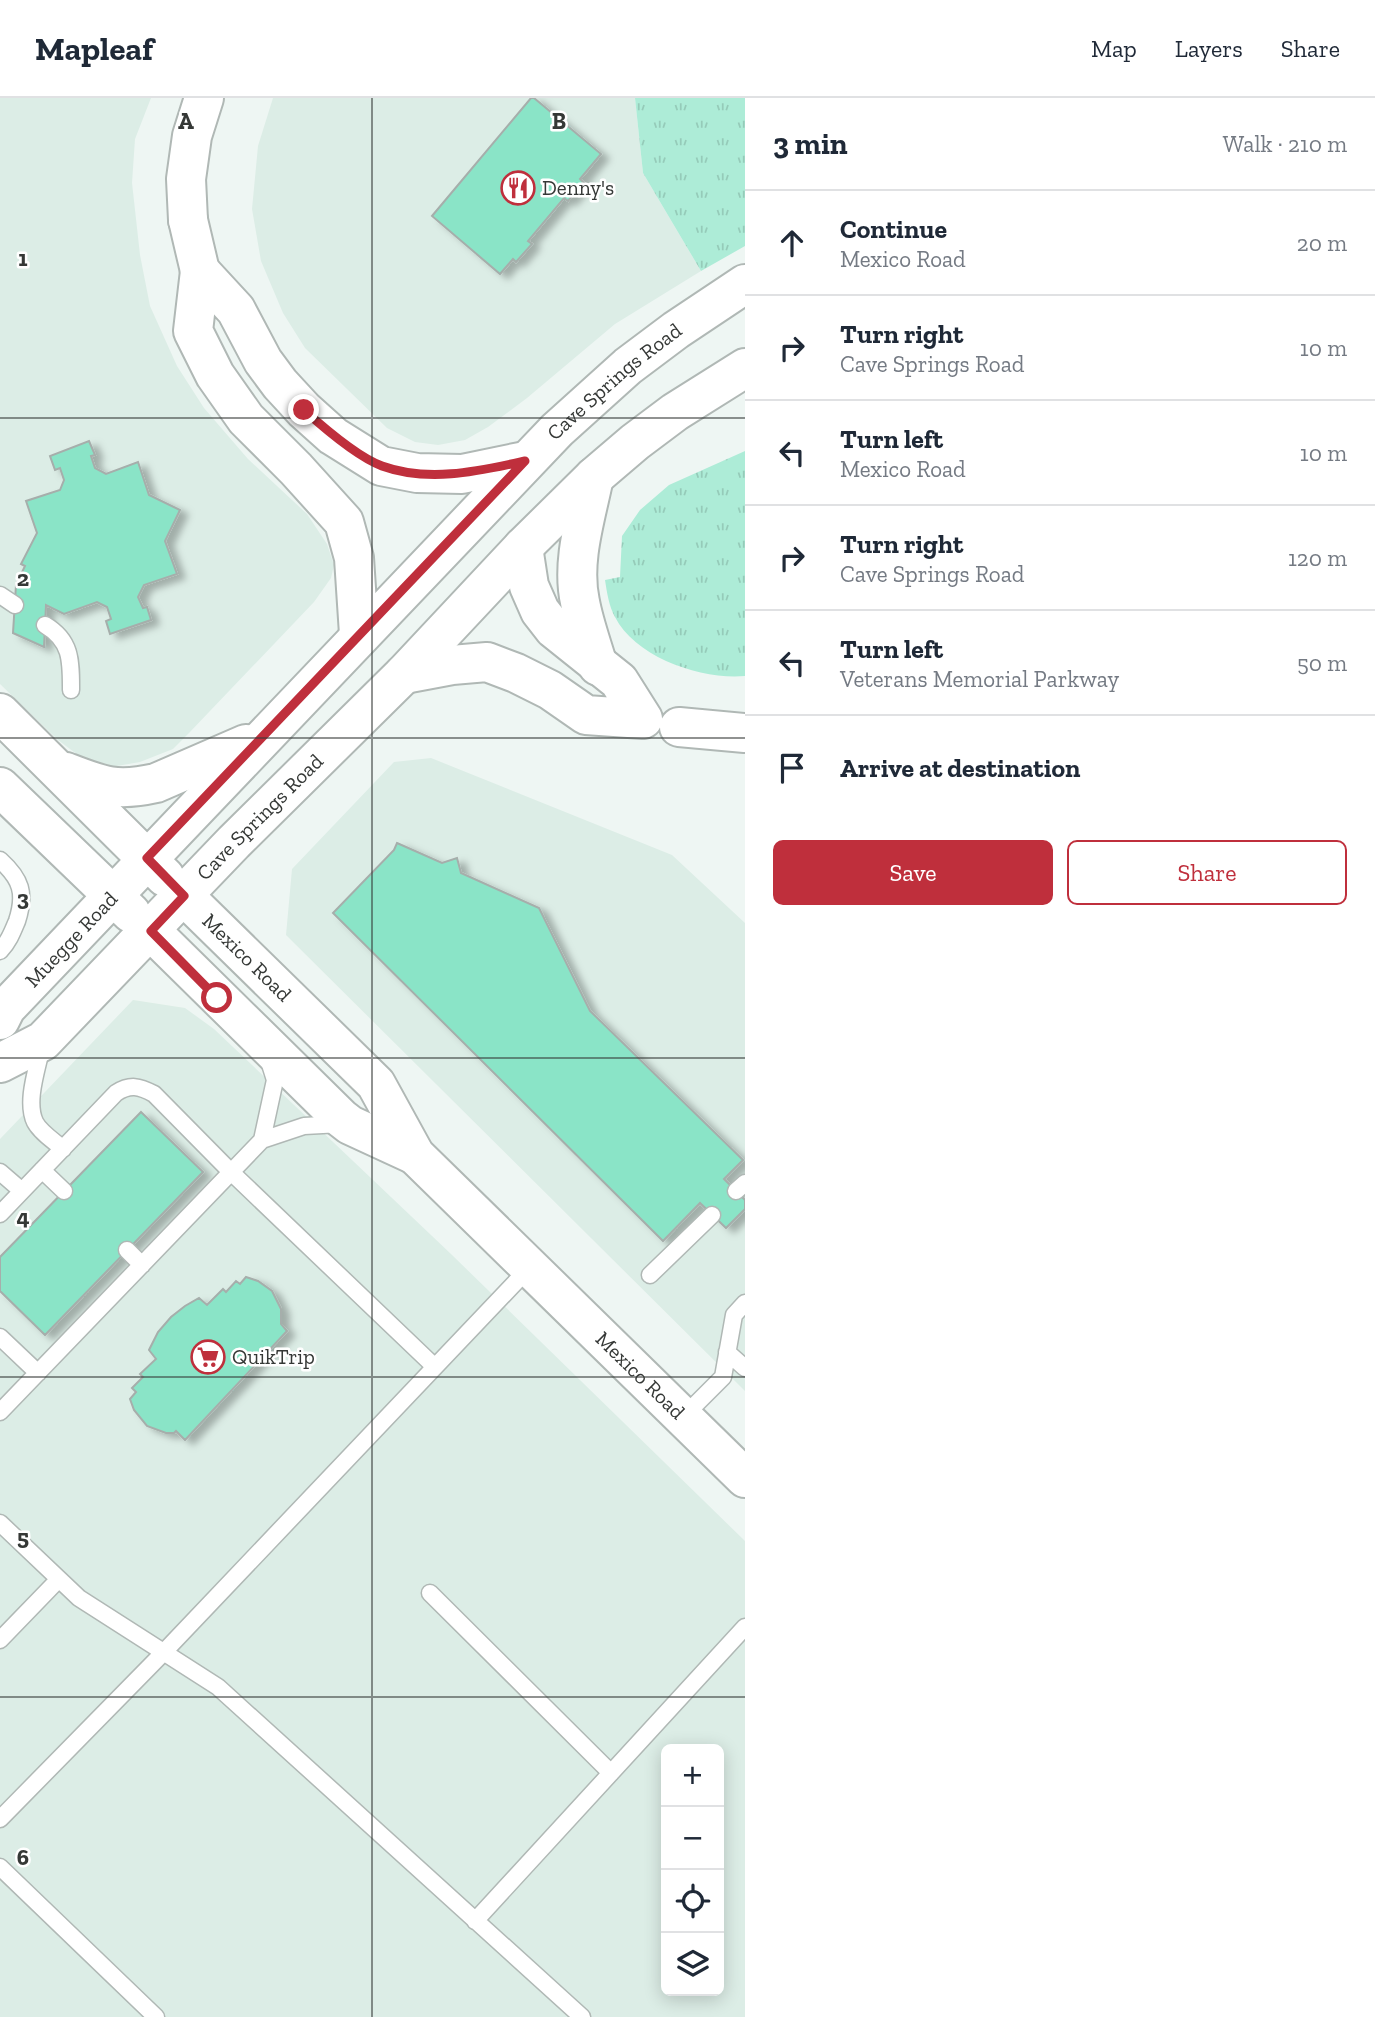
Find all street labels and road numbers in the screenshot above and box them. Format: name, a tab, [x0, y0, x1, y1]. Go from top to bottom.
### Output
street label: Cave Springs Road	[541, 317, 687, 445]
street label: Cave Springs Road	[191, 748, 328, 885]
street label: Muegge Road	[20, 886, 123, 992]
street label: Mexico Road	[197, 908, 297, 1007]
street label: Mexico Road	[591, 1326, 691, 1425]

